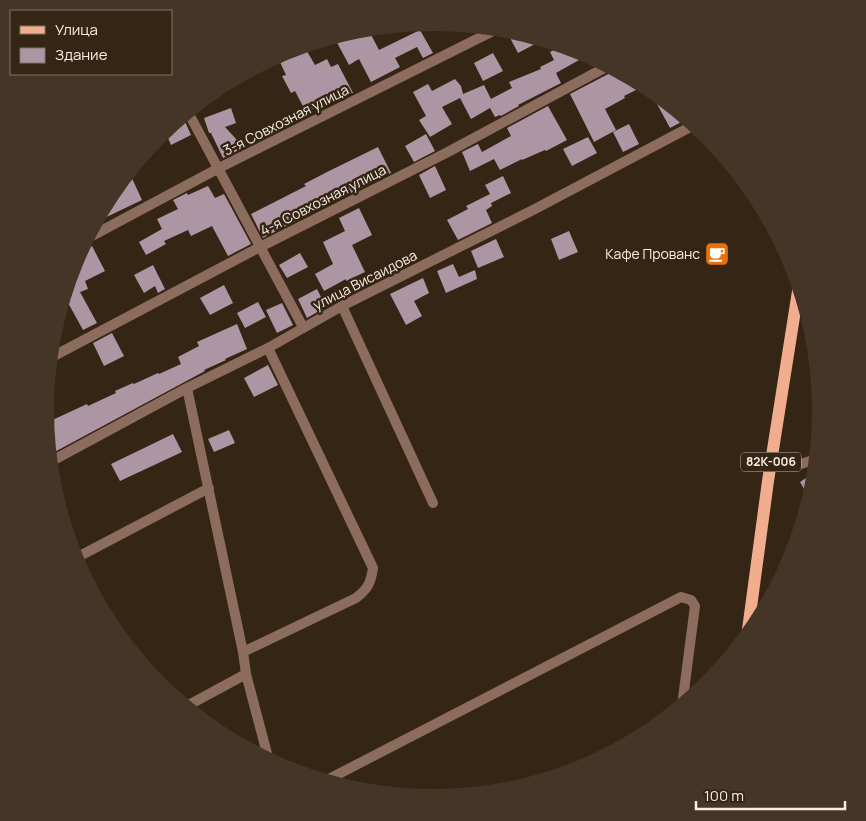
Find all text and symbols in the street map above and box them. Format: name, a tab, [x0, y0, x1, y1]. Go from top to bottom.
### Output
legend	[10, 10, 172, 75]
text: Улица	[55, 19, 98, 40]
text: Здание	[55, 44, 108, 65]
street label: 3-я Совхозная улица	[220, 80, 352, 159]
street label: 4-я Совхозная улица	[257, 160, 389, 240]
cafe icon: Кафе Прованс	[704, 241, 730, 267]
place label: Кафе Прованс	[605, 244, 700, 263]
street label: улица Висаидова	[310, 245, 420, 314]
road number: 82К-006	[741, 452, 801, 472]
scale bar	[696, 778, 845, 810]
text: 100 m	[704, 785, 744, 806]

